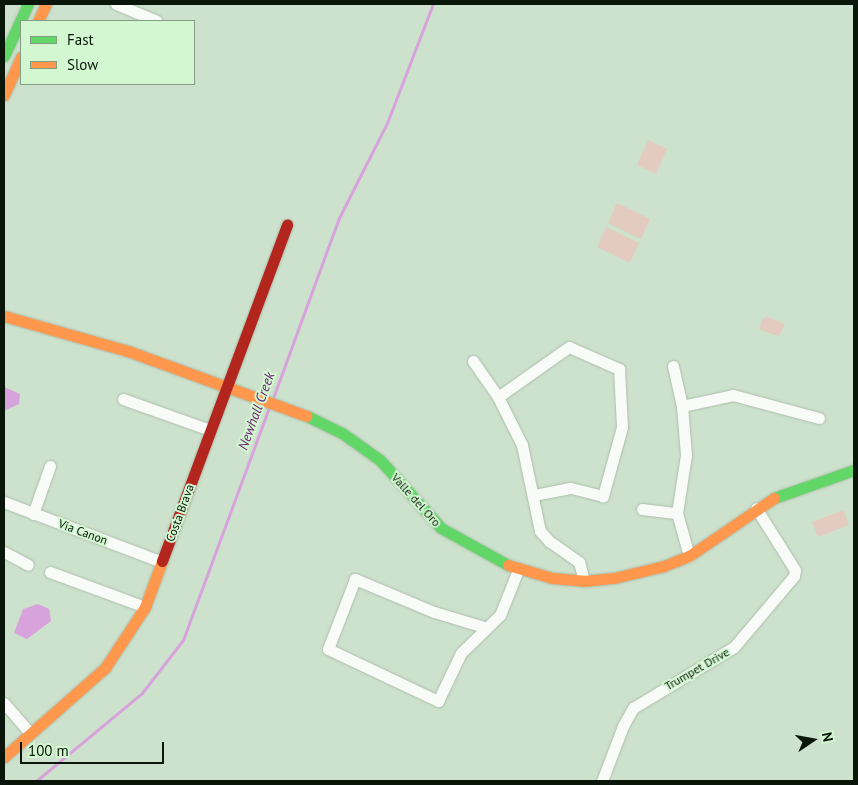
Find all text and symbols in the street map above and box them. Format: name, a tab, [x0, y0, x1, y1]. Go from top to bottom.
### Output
legend	[20, 20, 195, 85]
text: Fast	[67, 30, 94, 49]
text: Slow	[67, 55, 98, 74]
water label: Newhall Creek	[234, 370, 278, 452]
street label: Valle del Oro	[388, 470, 444, 530]
street label: Costa Brava	[163, 482, 197, 544]
street label: Via Canon	[56, 516, 110, 548]
street label: Trumpet Drive	[662, 645, 732, 693]
north arrow	[788, 715, 838, 765]
text: N	[818, 731, 837, 743]
scale bar	[22, 732, 166, 764]
text: 100 m	[28, 741, 69, 760]

